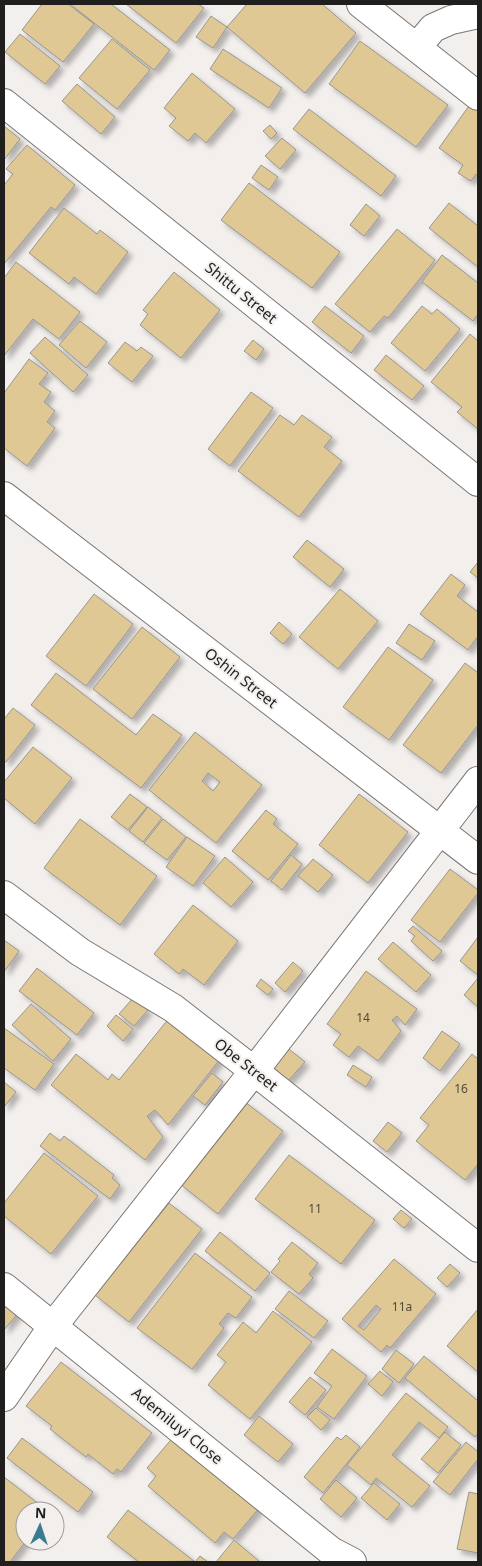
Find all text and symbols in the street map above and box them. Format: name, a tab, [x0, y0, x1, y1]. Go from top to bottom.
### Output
street label: Shittu Street	[201, 257, 282, 328]
street label: Oshin Street	[201, 643, 283, 712]
house number: 14	[356, 1009, 370, 1026]
street label: Obe Street	[211, 1033, 283, 1096]
house number: 16	[454, 1080, 468, 1097]
house number: 11	[308, 1200, 322, 1217]
house number: 11a	[392, 1298, 412, 1315]
street label: Ademiluyi Close	[128, 1382, 227, 1468]
north arrow	[15, 1501, 65, 1551]
text: N	[35, 1503, 47, 1522]

